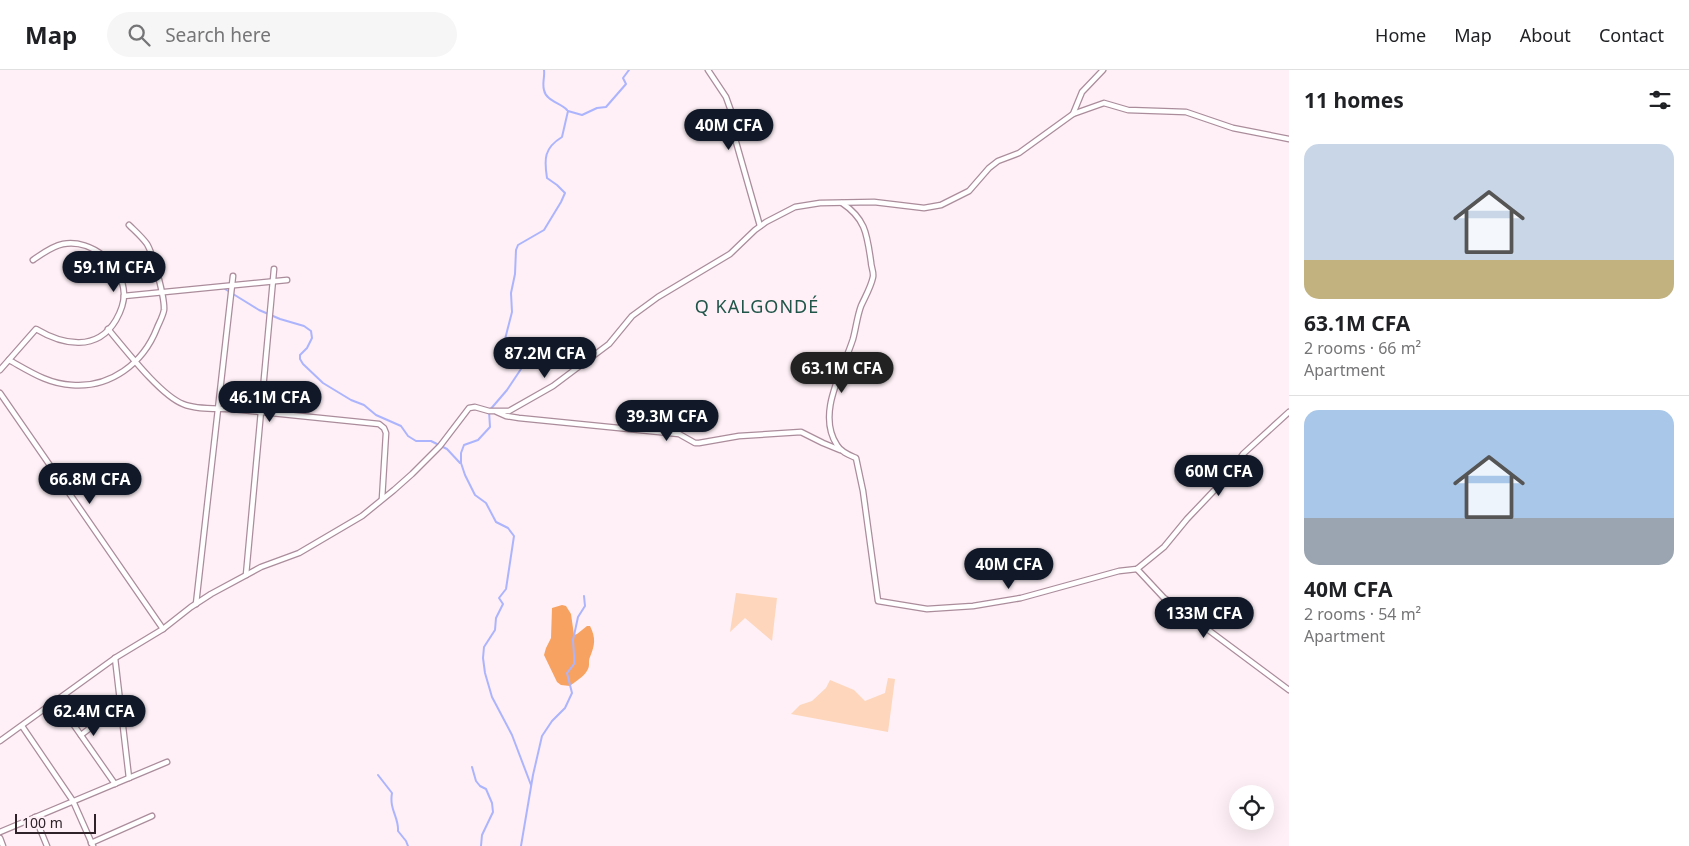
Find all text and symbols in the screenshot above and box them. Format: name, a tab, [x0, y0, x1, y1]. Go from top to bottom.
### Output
search box	[107, 12, 457, 57]
text: Map	[25, 18, 77, 51]
icon: search	[125, 21, 153, 49]
text: Search here	[165, 22, 271, 48]
text: Home	[1375, 23, 1426, 47]
text: Map	[1454, 23, 1492, 47]
text: About	[1520, 23, 1571, 47]
text: Contact	[1599, 23, 1664, 47]
text: 11 homes	[1304, 86, 1404, 114]
icon: filters	[1646, 86, 1674, 114]
pin: 40M CFA	[683, 108, 775, 151]
text: 40M CFA	[695, 114, 763, 136]
icon: home	[1444, 177, 1534, 267]
pin: 59.1M CFA	[57, 250, 171, 293]
text: 59.1M CFA	[73, 256, 155, 278]
district label: Q KALGONDÉ	[695, 294, 819, 318]
text: 63.1M CFA	[1304, 309, 1410, 337]
pin: 87.2M CFA	[488, 336, 602, 379]
text: 2 rooms · 66 m²	[1304, 337, 1421, 359]
text: 87.2M CFA	[504, 342, 586, 364]
pin: 63.1M CFA	[785, 352, 899, 394]
text: 63.1M CFA	[801, 357, 883, 379]
text: Apartment	[1304, 359, 1385, 381]
pin: 46.1M CFA	[213, 380, 327, 423]
text: 46.1M CFA	[229, 386, 311, 408]
pin: 39.3M CFA	[610, 400, 724, 442]
text: 39.3M CFA	[626, 405, 708, 427]
icon: home	[1444, 442, 1534, 532]
pin: 60M CFA	[1173, 454, 1265, 497]
text: 60M CFA	[1185, 460, 1253, 482]
pin: 66.8M CFA	[33, 462, 147, 505]
text: 66.8M CFA	[49, 468, 131, 490]
pin: 40M CFA	[963, 548, 1055, 590]
text: 40M CFA	[975, 553, 1043, 575]
text: 40M CFA	[1304, 575, 1392, 603]
pin: 133M CFA	[1152, 596, 1256, 639]
text: 133M CFA	[1166, 602, 1242, 624]
text: 2 rooms · 54 m²	[1304, 603, 1421, 625]
text: Apartment	[1304, 625, 1385, 647]
pin: 62.4M CFA	[37, 694, 151, 737]
text: 62.4M CFA	[53, 700, 135, 722]
map controls	[1229, 785, 1274, 830]
button: locate	[1229, 785, 1274, 830]
scale bar	[15, 811, 96, 834]
text: 100 m	[22, 813, 63, 832]

